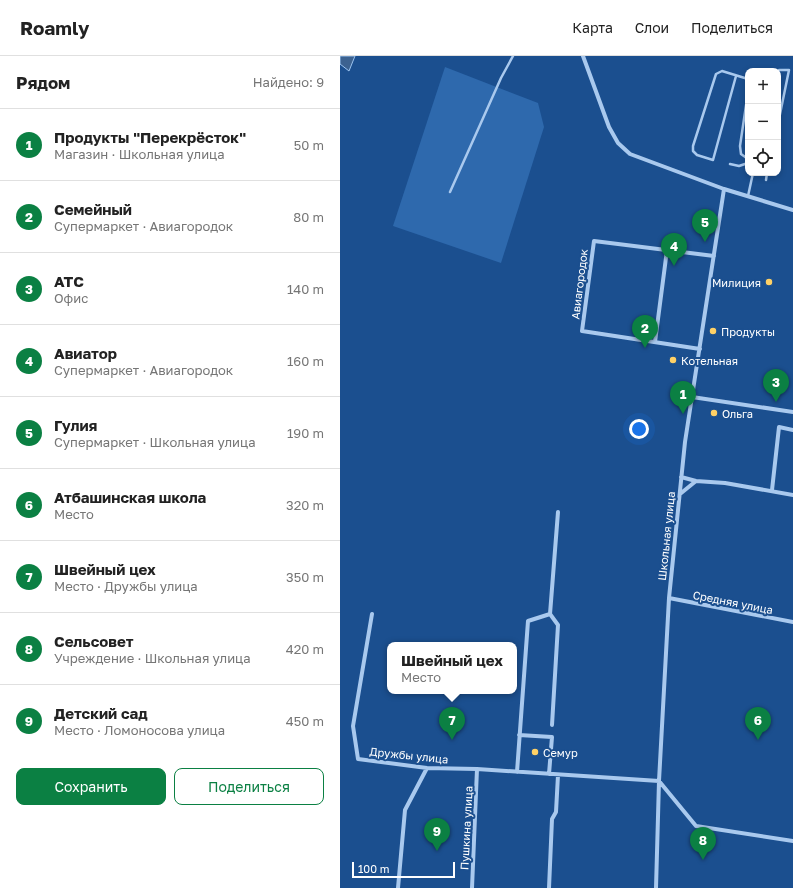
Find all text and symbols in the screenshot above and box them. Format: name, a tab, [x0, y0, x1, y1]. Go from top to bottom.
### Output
text: Roamly	[20, 16, 89, 39]
text: Карта	[572, 19, 613, 36]
text: Слои	[635, 19, 669, 36]
text: Поделиться	[691, 19, 773, 36]
map controls	[745, 68, 781, 176]
button: +	[745, 68, 781, 104]
text: Рядом	[16, 72, 70, 93]
text: Найдено: 9	[253, 74, 324, 90]
button: −	[745, 104, 781, 140]
text: Продукты "Перекрёсток"	[54, 128, 246, 146]
text: 1	[26, 137, 32, 153]
text: 50 m	[294, 137, 324, 153]
button: locate	[745, 140, 781, 176]
text: Магазин · Школьная улица	[54, 146, 225, 162]
text: Семейный	[54, 200, 132, 218]
text: 2	[25, 209, 33, 225]
text: 80 m	[293, 209, 324, 225]
pin: 5	[692, 209, 718, 242]
text: Супермаркет · Авиагородок	[54, 218, 233, 234]
pin: 4	[661, 233, 687, 266]
street label: Авиагородок	[568, 247, 590, 320]
text: АТС	[54, 272, 84, 290]
place label: Милиция	[712, 276, 761, 289]
marker: Милиция	[764, 277, 774, 287]
text: 3	[25, 281, 33, 297]
text: 140 m	[287, 281, 324, 297]
text: Офис	[54, 290, 88, 306]
pin: 2	[632, 315, 658, 348]
place label: Продукты	[721, 325, 775, 338]
marker: Продукты	[708, 326, 718, 336]
text: Авиатор	[54, 344, 117, 362]
text: 4	[25, 353, 33, 369]
text: 160 m	[287, 353, 324, 369]
place label: Котельная	[681, 354, 738, 367]
marker: Котельная	[668, 355, 678, 365]
text: Супермаркет · Авиагородок	[54, 362, 233, 378]
pin: 3	[763, 369, 789, 402]
pin: 1	[670, 381, 696, 414]
place label: Ольга	[722, 407, 753, 420]
marker: Ольга	[709, 408, 719, 418]
text: Гулия	[54, 416, 97, 434]
your location	[629, 419, 649, 439]
text: 5	[25, 425, 33, 441]
text: 190 m	[287, 425, 324, 441]
text: Супермаркет · Школьная улица	[54, 434, 256, 450]
text: Атбашинская школа	[54, 488, 206, 506]
street label: Школьная улица	[655, 491, 677, 581]
text: 6	[25, 497, 33, 513]
text: 320 m	[286, 497, 324, 513]
text: Место	[54, 506, 94, 522]
text: Швейный цех	[54, 560, 156, 578]
text: 7	[25, 569, 33, 585]
text: 350 m	[286, 569, 324, 585]
text: Место · Дружбы улица	[54, 578, 198, 594]
street label: Средняя улица	[692, 588, 774, 616]
text: Сельсовет	[54, 632, 134, 650]
text: 8	[25, 641, 33, 657]
text: 420 m	[286, 641, 324, 657]
popup	[387, 642, 517, 694]
text: Учреждение · Школьная улица	[54, 650, 251, 666]
text: Швейный цех	[401, 651, 503, 669]
text: Место	[401, 669, 441, 685]
text: Детский сад	[54, 704, 148, 722]
pin: 7	[439, 707, 465, 740]
pin: 6	[745, 707, 771, 740]
text: 9	[25, 713, 33, 729]
text: 450 m	[286, 713, 324, 729]
text: Место · Ломоносова улица	[54, 722, 225, 738]
street label: Дружбы улица	[369, 744, 449, 766]
place label: Семур	[543, 746, 578, 759]
marker: Семур	[530, 747, 540, 757]
button: Сохранить	[16, 768, 166, 805]
button: Поделиться	[174, 768, 324, 805]
street label: Пушкина улица	[457, 786, 475, 870]
pin: 9	[424, 818, 450, 851]
pin: 8	[690, 827, 716, 860]
scale bar	[352, 860, 455, 879]
text: 100 m	[358, 862, 389, 875]

